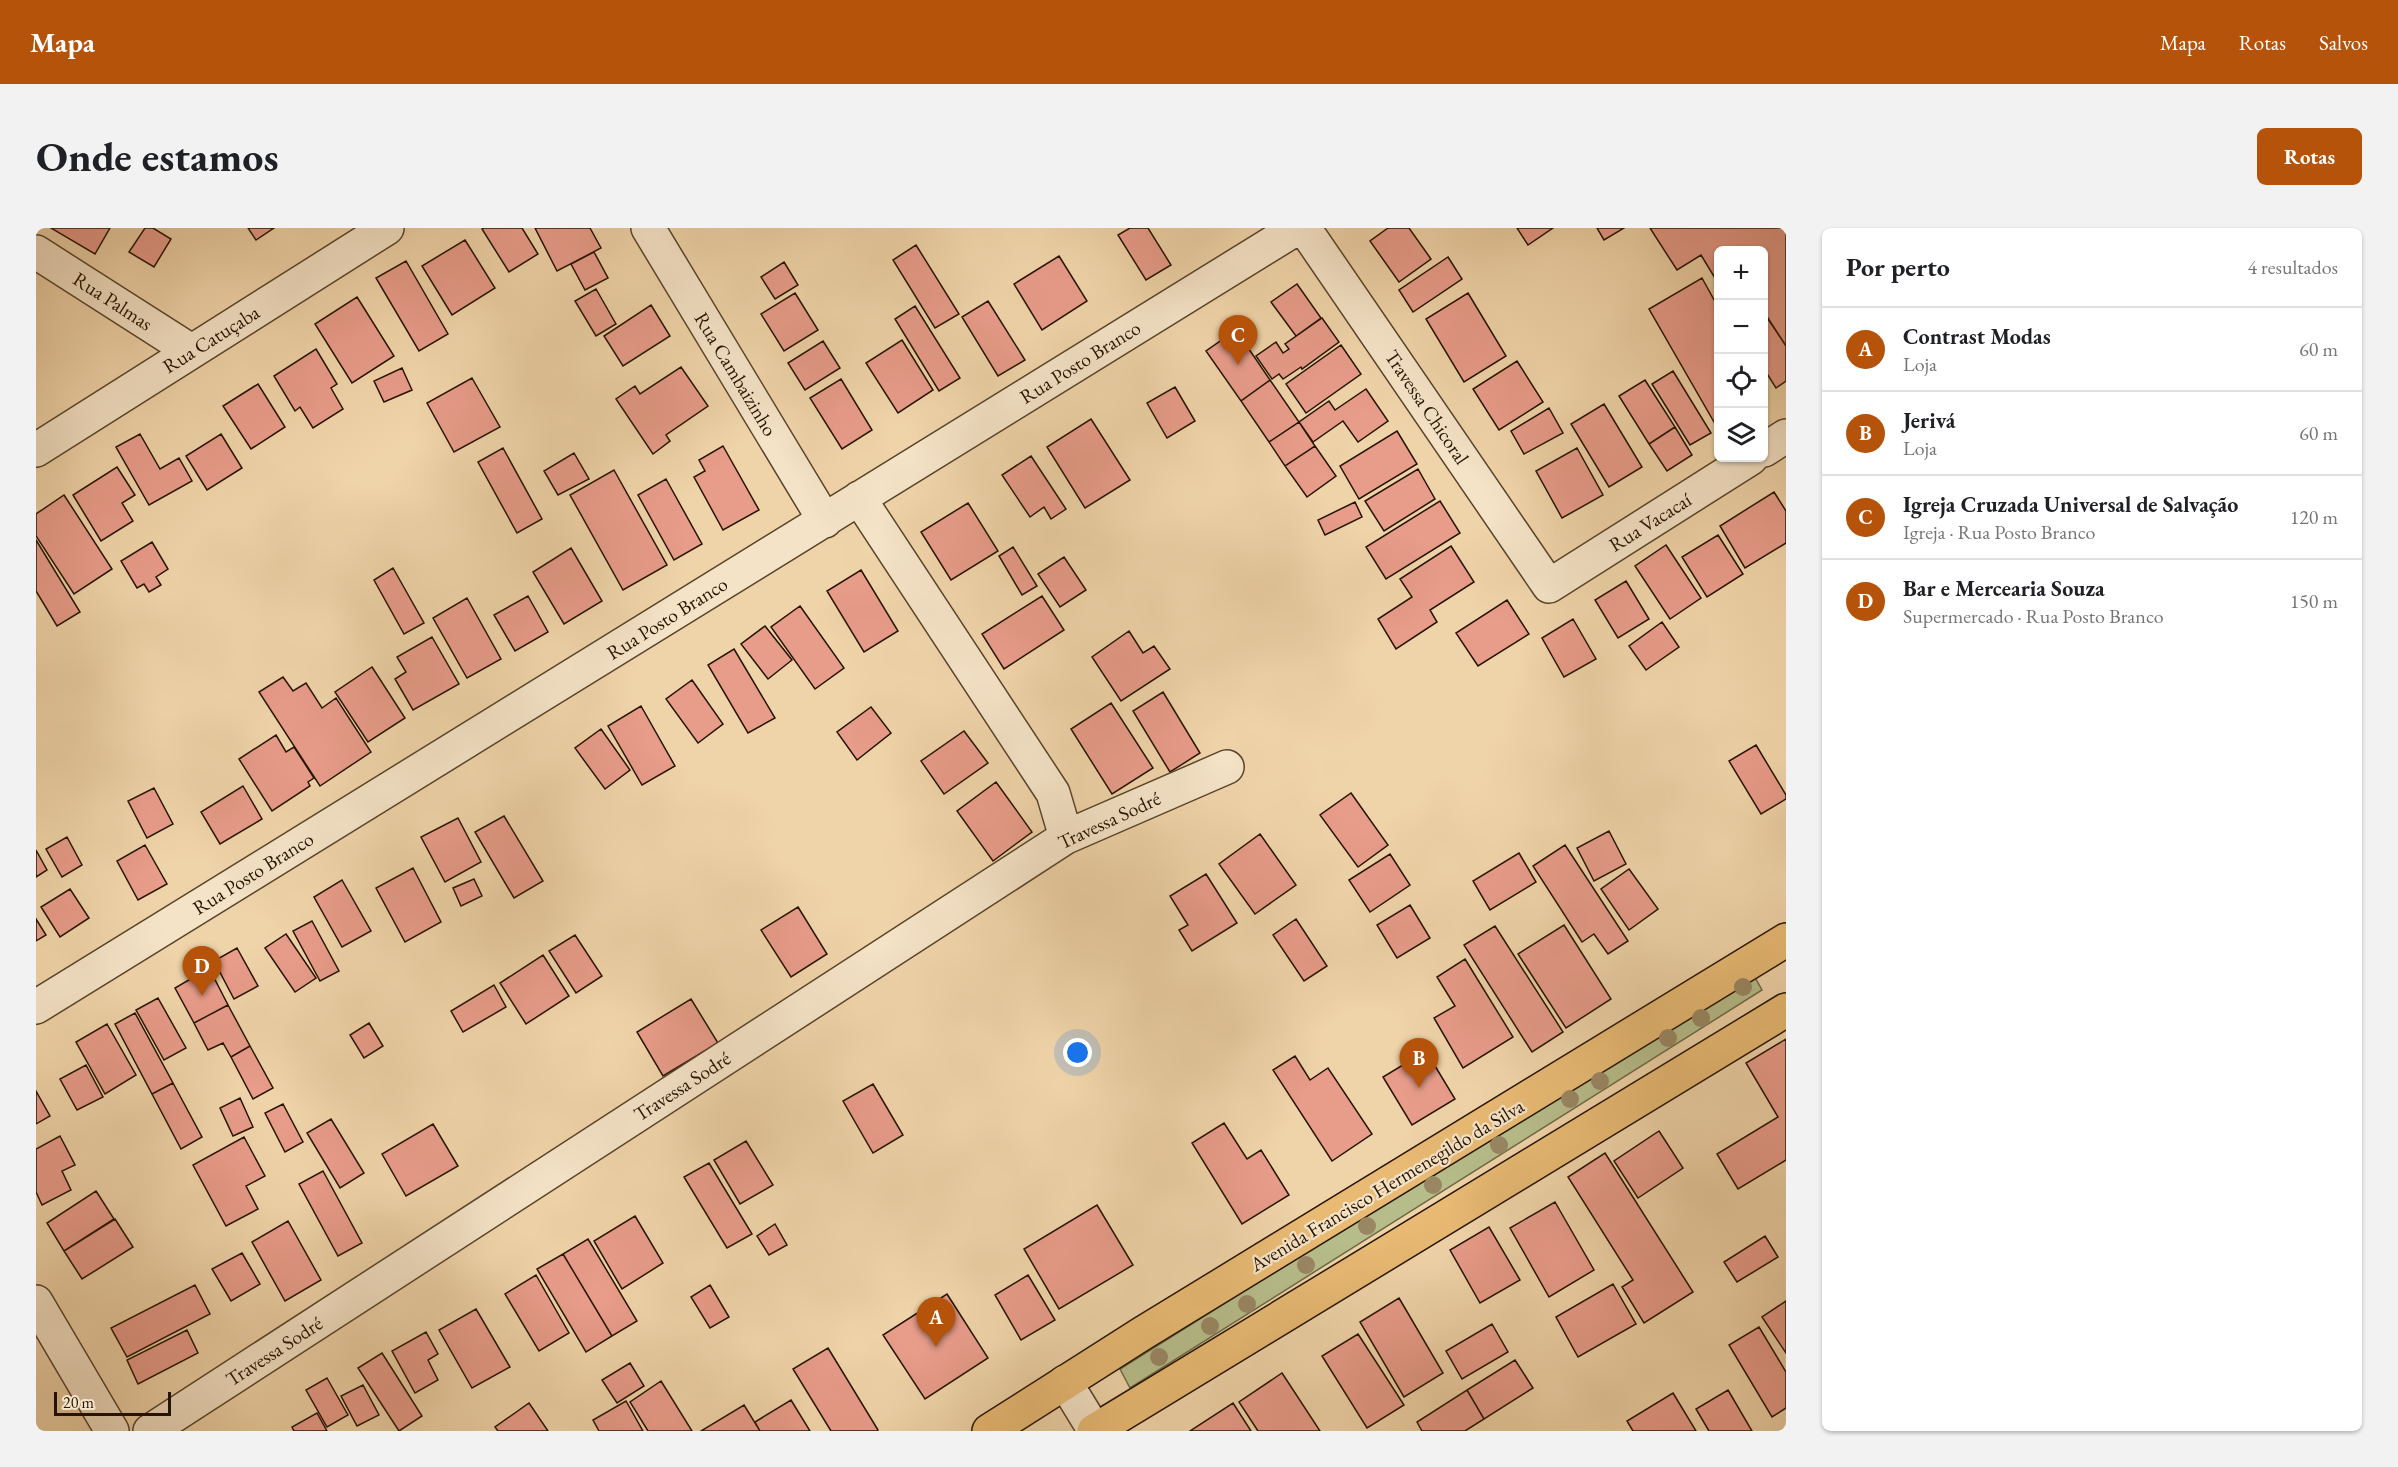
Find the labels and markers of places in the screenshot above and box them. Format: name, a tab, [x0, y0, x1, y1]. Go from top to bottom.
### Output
pin: C	[1218, 316, 1258, 365]
pin: D	[182, 946, 222, 996]
pin: B	[1400, 1038, 1438, 1088]
pin: A	[916, 1298, 956, 1347]

